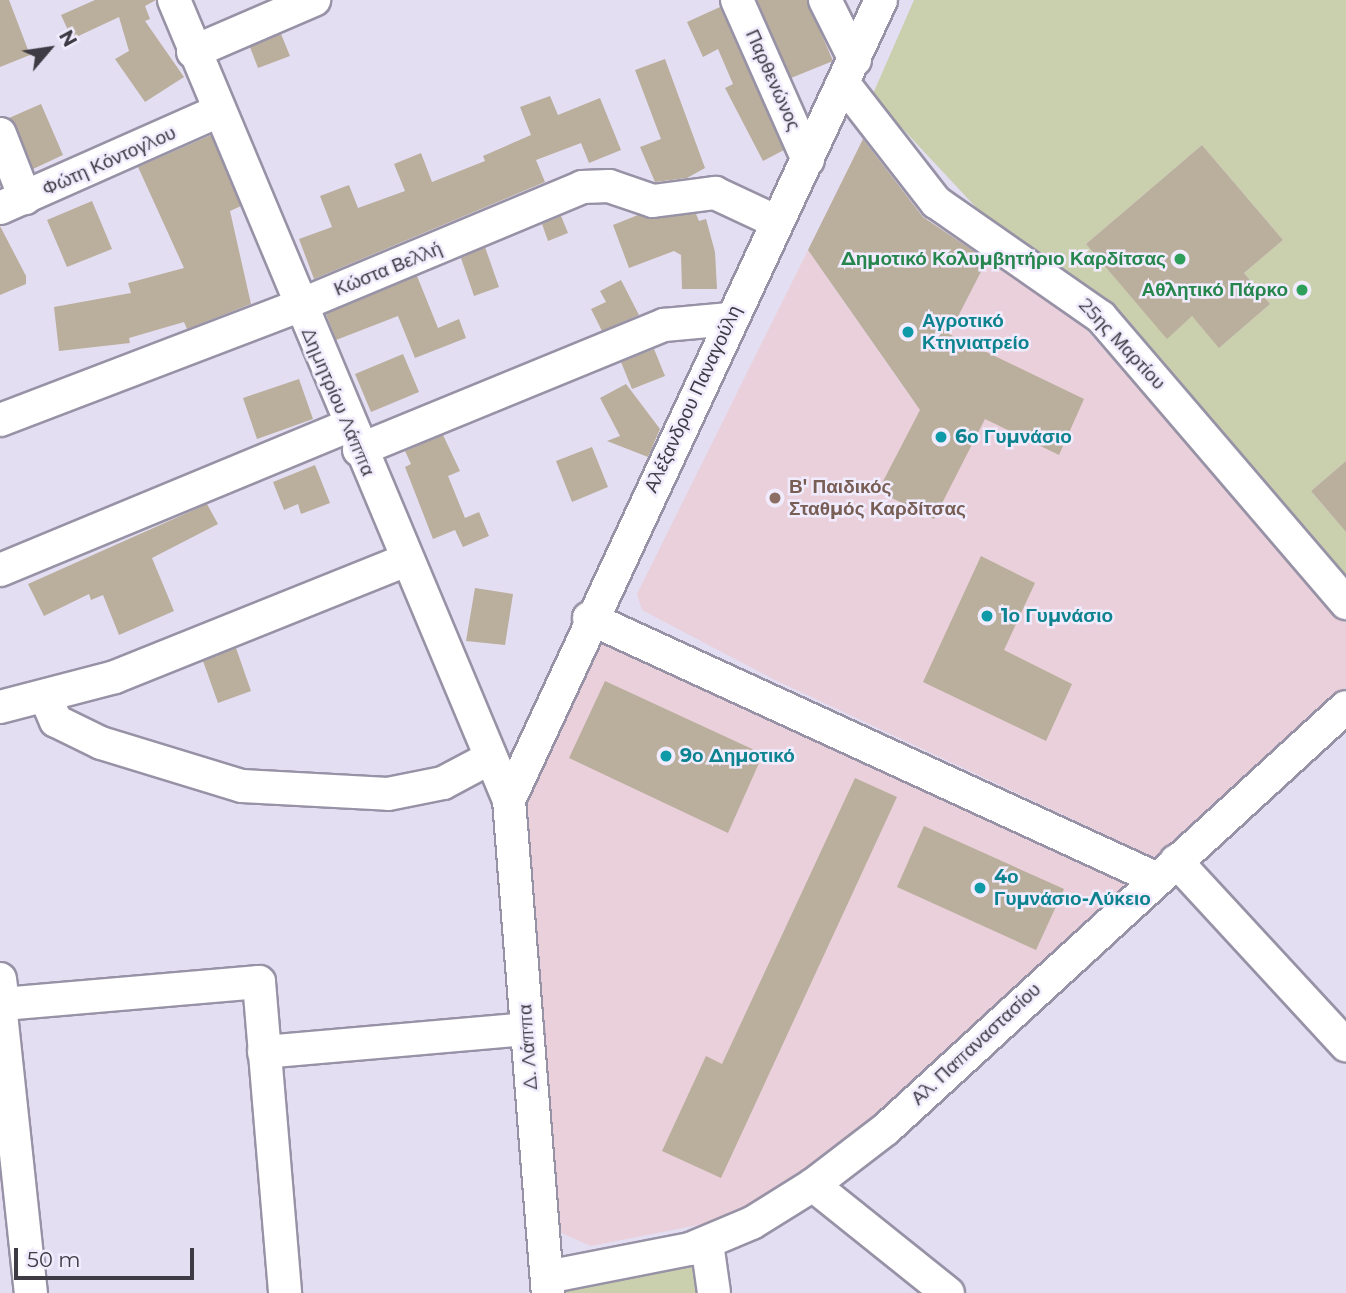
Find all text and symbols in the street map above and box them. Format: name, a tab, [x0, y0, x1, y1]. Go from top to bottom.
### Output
north arrow	[14, 14, 84, 84]
text: N	[54, 26, 82, 51]
street label: Παρθενώνος	[741, 26, 805, 134]
street label: Φώτη Κόντογλου	[39, 121, 179, 201]
street label: Κώστα Βελλή	[331, 237, 445, 301]
place label: Δημοτικό Κολυμβητήριο Καρδίτσας	[841, 248, 1166, 270]
marker: Δημοτικό Κολυμβητήριο Καρδίτσας	[1172, 251, 1188, 267]
place label: Αθλητικό Πάρκο	[1142, 279, 1288, 301]
marker: Αθλητικό Πάρκο	[1294, 282, 1310, 298]
street label: 25ης Μαρτίου	[1074, 294, 1170, 394]
street label: Αλέξανδρου Παναγούλη	[640, 302, 746, 496]
place label: Αγροτικό Κτηνιατρείο	[922, 310, 1029, 354]
street label: Δημητρίου Λάππα	[296, 324, 380, 480]
marker: Αγροτικό Κτηνιατρείο	[900, 324, 916, 340]
place label: 6ο Γυμνάσιο	[955, 426, 1072, 448]
marker: 6ο Γυμνάσιο	[933, 429, 949, 445]
place label: Β' Παιδικός Σταθμός Καρδίτσας	[789, 476, 966, 520]
marker: Β' Παιδικός Σταθμός Καρδίτσας	[767, 490, 783, 506]
place label: 1ο Γυμνάσιο	[1001, 605, 1113, 627]
marker: 1ο Γυμνάσιο	[979, 608, 995, 624]
place label: 9ο Δημοτικό	[680, 745, 795, 767]
marker: 9ο Δημοτικό	[658, 748, 674, 764]
place label: 4ο Γυμνάσιο-Λύκειο	[994, 866, 1151, 910]
marker: 4ο Γυμνάσιο-Λύκειο	[972, 880, 988, 896]
street label: Αλ. Παπαναστασίου	[907, 978, 1045, 1110]
street label: Δ. Λάππα	[514, 1003, 542, 1091]
scale bar	[18, 1234, 198, 1278]
text: 50 m	[27, 1247, 81, 1272]

